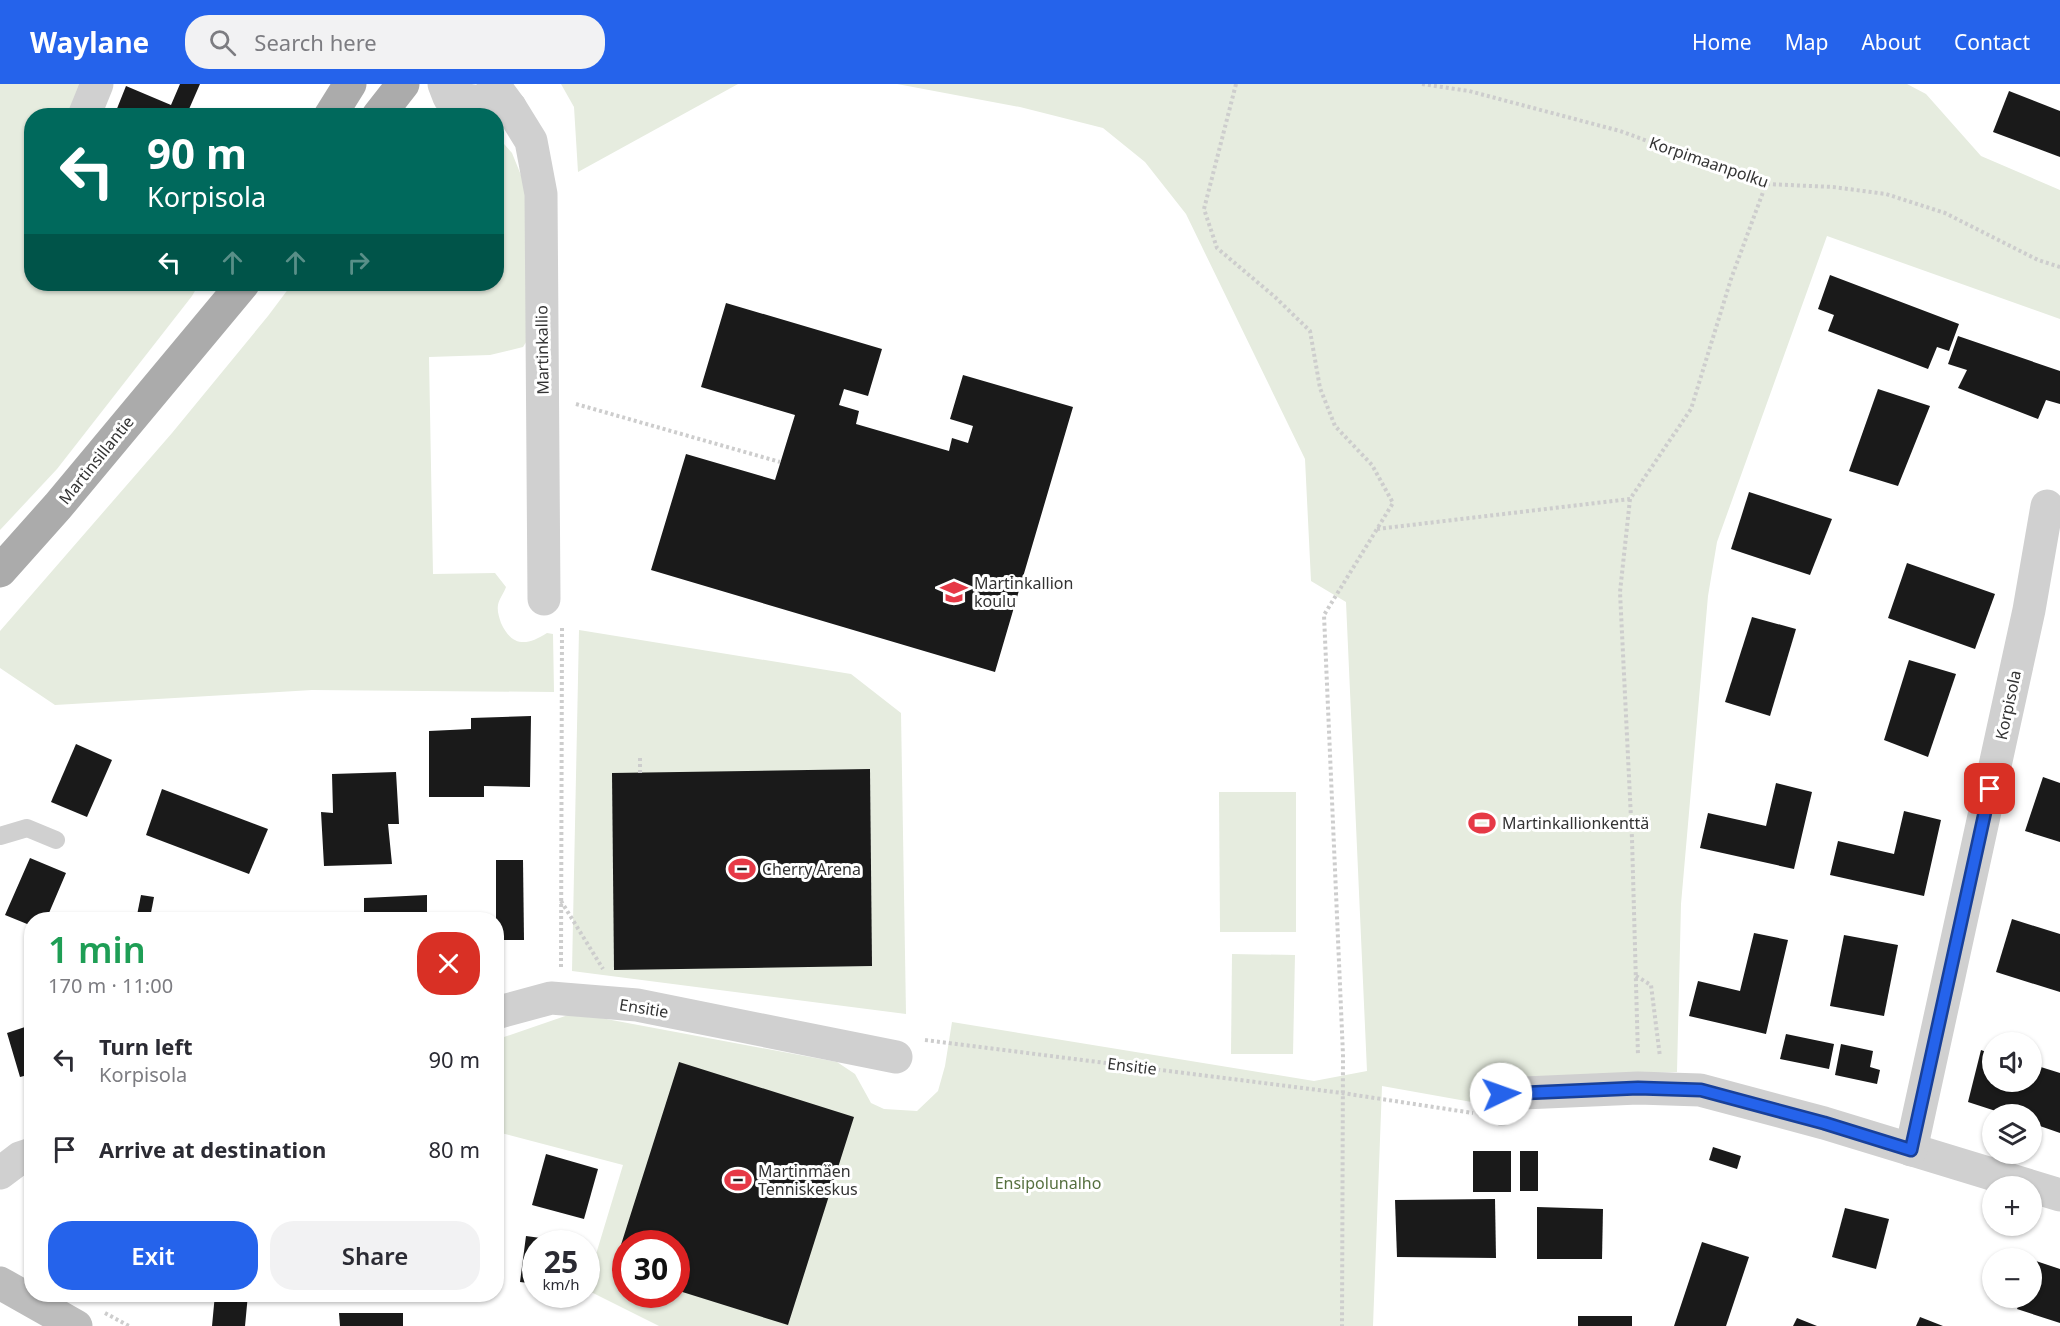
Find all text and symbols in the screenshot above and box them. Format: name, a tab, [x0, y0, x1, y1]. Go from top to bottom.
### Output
search box	[185, 15, 605, 69]
text: Waylane	[30, 23, 149, 61]
icon: search	[206, 26, 239, 59]
text: Search here	[254, 27, 377, 57]
text: Home	[1692, 28, 1752, 56]
text: Map	[1785, 28, 1828, 56]
text: About	[1861, 28, 1921, 56]
text: Contact	[1954, 28, 2030, 56]
text: 90 m	[147, 124, 247, 181]
street label: Korpimaanpolku	[1646, 131, 1772, 193]
icon: left	[48, 132, 126, 210]
text: Korpisola	[147, 178, 266, 215]
icon: left	[153, 246, 186, 279]
icon: ahead	[216, 246, 249, 279]
icon: ahead	[279, 246, 312, 279]
icon: right	[342, 246, 375, 279]
street label: Martinkallio	[530, 305, 554, 395]
street label: Martinsillantie	[54, 411, 138, 509]
place label: Martinkallion koulu	[974, 572, 1073, 612]
school or university icon: Martinkallion koulu	[939, 577, 969, 607]
street label: Korpisola	[1990, 668, 2026, 742]
pin	[1964, 763, 2015, 814]
icon: arrive	[1973, 772, 2006, 805]
sports icon: Martinkallionkenttä	[1467, 808, 1497, 838]
place label: Martinkallionkenttä	[1502, 812, 1649, 834]
sports icon: Cherry Arena	[727, 854, 757, 884]
place label: Cherry Arena	[762, 858, 861, 880]
text: 1 min	[48, 925, 146, 974]
button: close	[417, 932, 480, 995]
text: 170 m · 11:00	[48, 972, 173, 999]
street label: Ensitie	[618, 993, 670, 1023]
text: Turn left	[99, 1031, 193, 1061]
map controls	[1982, 1032, 2042, 1308]
button: sound	[1982, 1032, 2042, 1092]
icon: left	[48, 1043, 81, 1076]
text: 90 m	[429, 1044, 480, 1074]
street label: Ensitie	[1106, 1052, 1158, 1080]
text: Korpisola	[99, 1061, 187, 1088]
position arrow	[1469, 1062, 1533, 1126]
button: layers	[1982, 1104, 2042, 1164]
icon: arrive	[48, 1133, 81, 1166]
text: Arrive at destination	[99, 1134, 326, 1164]
text: 80 m	[429, 1134, 480, 1164]
place label: Martinmäen Tenniskeskus	[758, 1160, 858, 1200]
sports icon: Martinmäen Tenniskeskus	[723, 1165, 753, 1195]
park label: Ensipolunalho	[995, 1172, 1101, 1194]
button: +	[1982, 1176, 2042, 1236]
button: Exit	[48, 1221, 258, 1290]
button: Share	[270, 1221, 480, 1290]
speed limit sign: 30	[612, 1230, 690, 1308]
text: 25	[544, 1241, 578, 1282]
button: −	[1982, 1248, 2042, 1308]
text: km/h	[543, 1274, 579, 1294]

